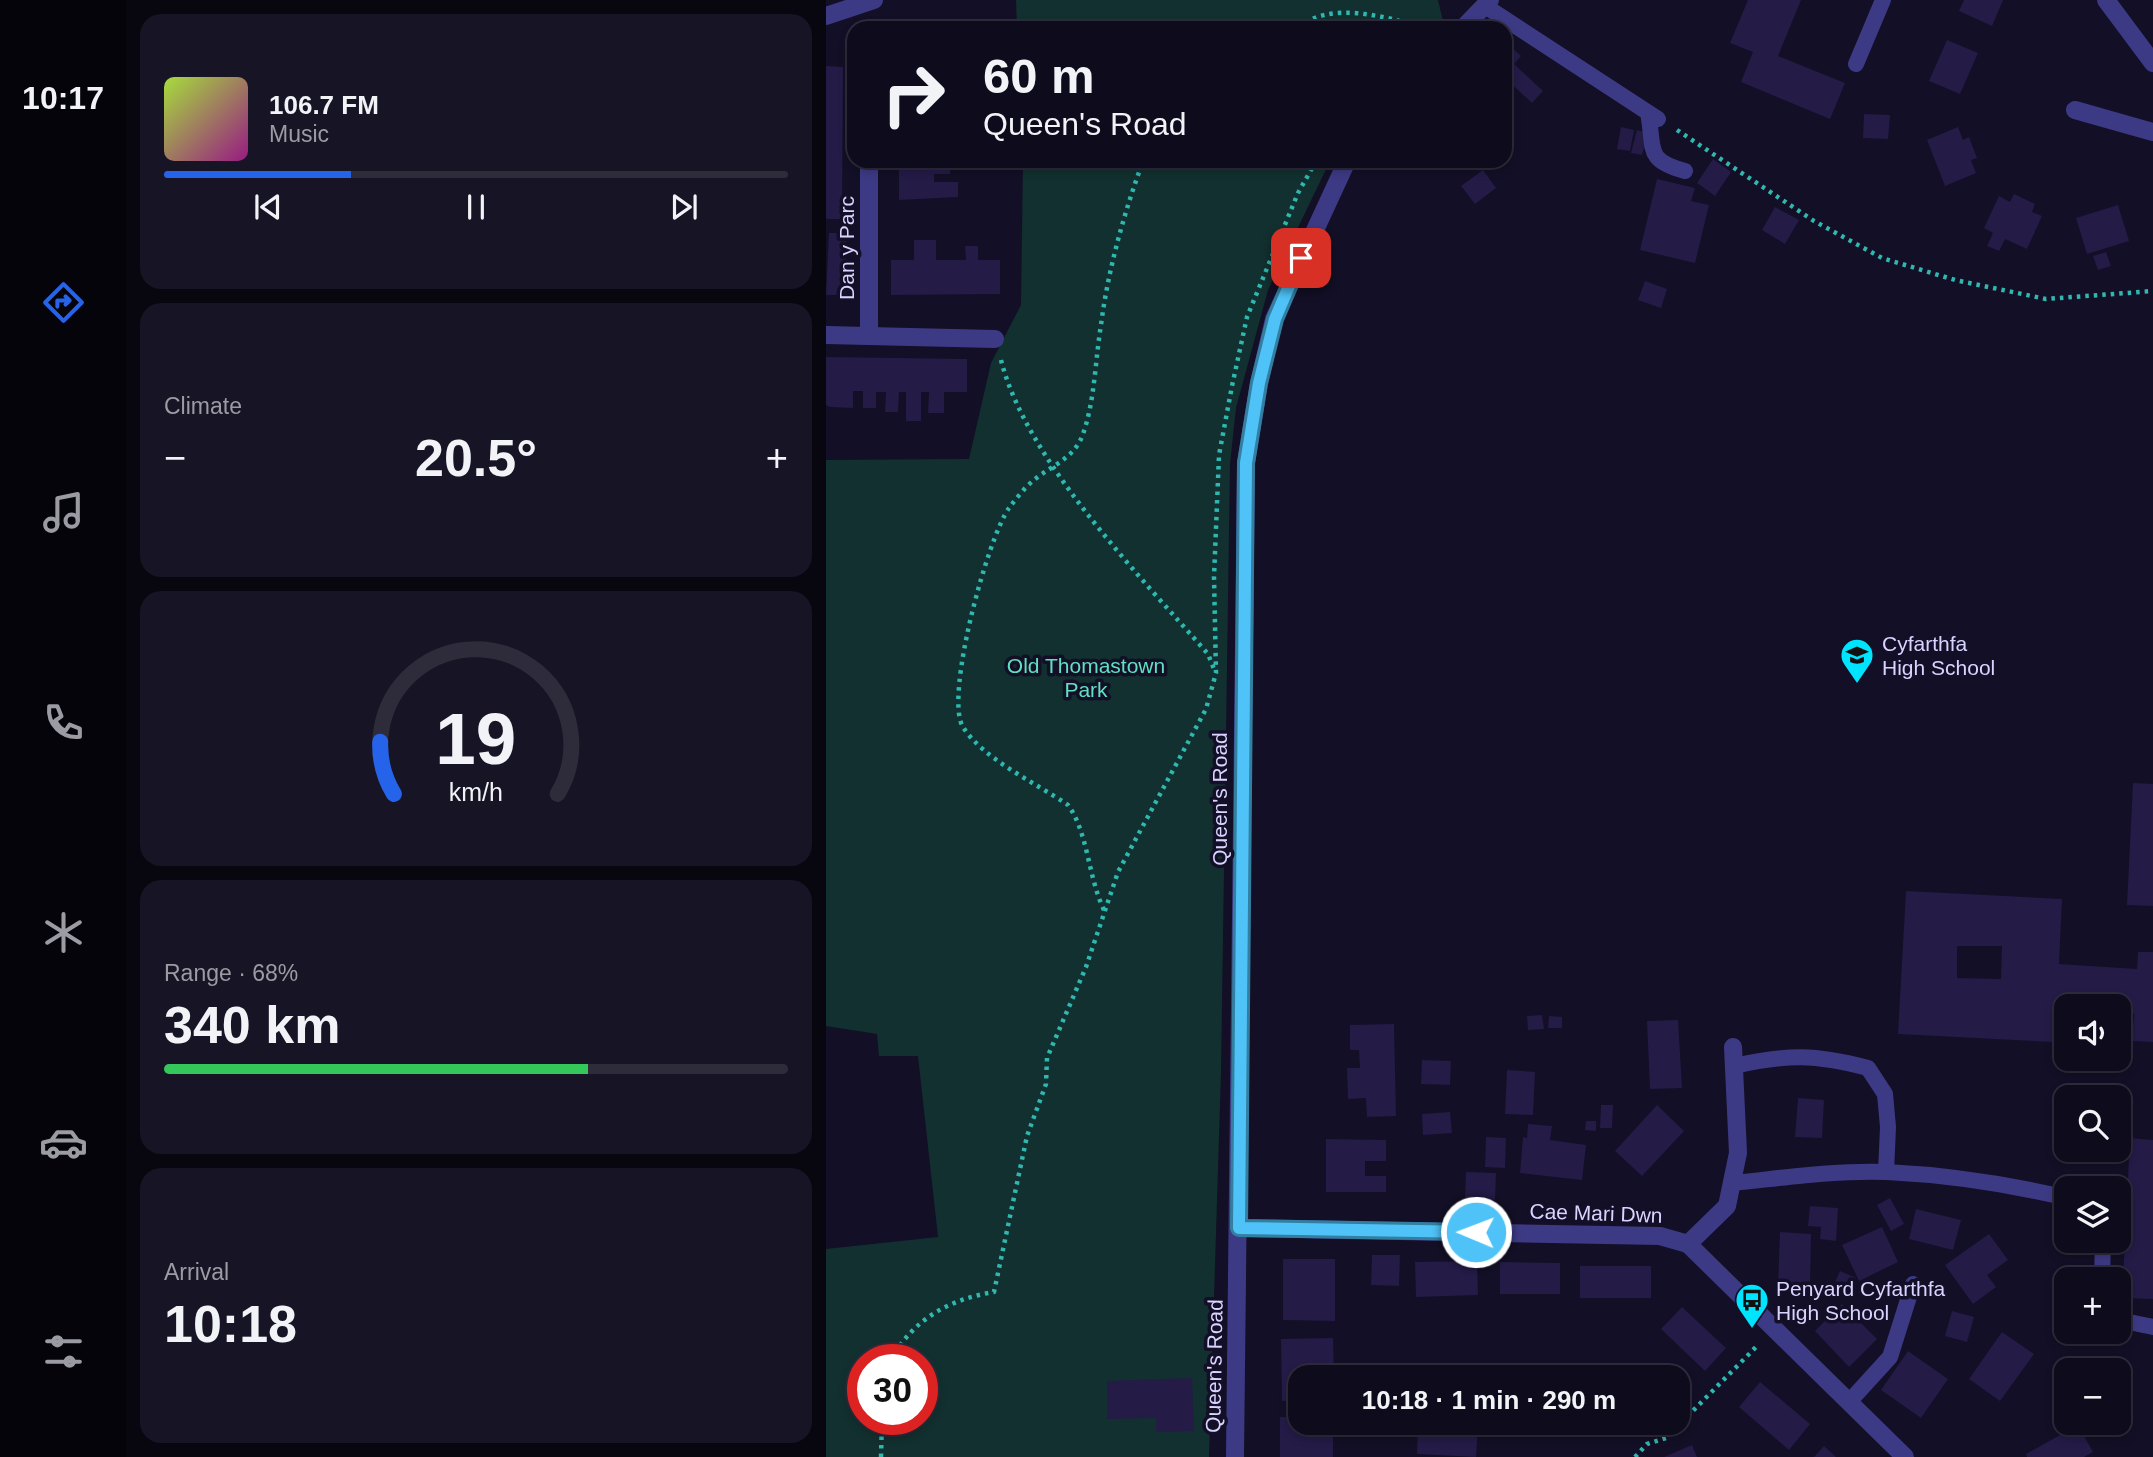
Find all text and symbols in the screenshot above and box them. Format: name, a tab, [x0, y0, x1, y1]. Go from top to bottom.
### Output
icon: right	[868, 49, 959, 140]
text: 60 m	[983, 49, 1095, 103]
text: 10:17	[22, 80, 104, 116]
text: 106.7 FM	[269, 90, 379, 120]
text: Queen's Road	[983, 106, 1187, 142]
text: Music	[269, 121, 329, 147]
icon: previous	[249, 188, 287, 226]
icon: pause	[457, 188, 495, 226]
icon: next	[665, 188, 703, 226]
street label: Dan y Parc	[835, 196, 858, 300]
pin	[1271, 228, 1331, 288]
icon: arrive	[1282, 239, 1320, 277]
icon: directions	[39, 278, 88, 327]
text: Climate	[164, 393, 242, 419]
text: 20.5°	[415, 429, 537, 487]
text: −	[164, 437, 186, 479]
text: +	[766, 437, 788, 479]
icon: music	[39, 488, 88, 537]
place label: Cyfarthfa High School	[1882, 632, 1995, 679]
school or university icon: Cyfarthfa High School	[1838, 636, 1876, 685]
park label: Old Thomastown Park	[1007, 654, 1165, 701]
icon: phone	[39, 698, 88, 747]
text: 19	[436, 699, 516, 780]
street label: Queen's Road	[1208, 732, 1231, 866]
text: km/h	[449, 778, 503, 806]
icon: climate	[39, 908, 88, 957]
text: Range · 68%	[164, 960, 298, 986]
map controls	[2054, 994, 2131, 1435]
button: sound	[2054, 994, 2131, 1071]
text: 340 km	[164, 996, 340, 1054]
button: search	[2054, 1085, 2131, 1162]
icon: car	[39, 1118, 88, 1167]
button: layers	[2054, 1176, 2131, 1253]
position arrow	[1439, 1195, 1513, 1269]
street label: Cae Mari Dwn	[1529, 1199, 1663, 1227]
text: Arrival	[164, 1259, 229, 1285]
button: +	[2054, 1267, 2131, 1344]
place label: Penyard Cyfarthfa High School	[1776, 1277, 1946, 1324]
bus stop icon: Penyard Cyfarthfa High School	[1733, 1281, 1771, 1330]
text: 10:18	[164, 1295, 297, 1353]
street label: Queen's Road	[1201, 1299, 1227, 1433]
icon: filters	[39, 1327, 88, 1376]
speed limit sign: 30	[847, 1344, 938, 1435]
button: −	[2054, 1358, 2131, 1435]
text: 10:18 · 1 min · 290 m	[1362, 1385, 1616, 1415]

